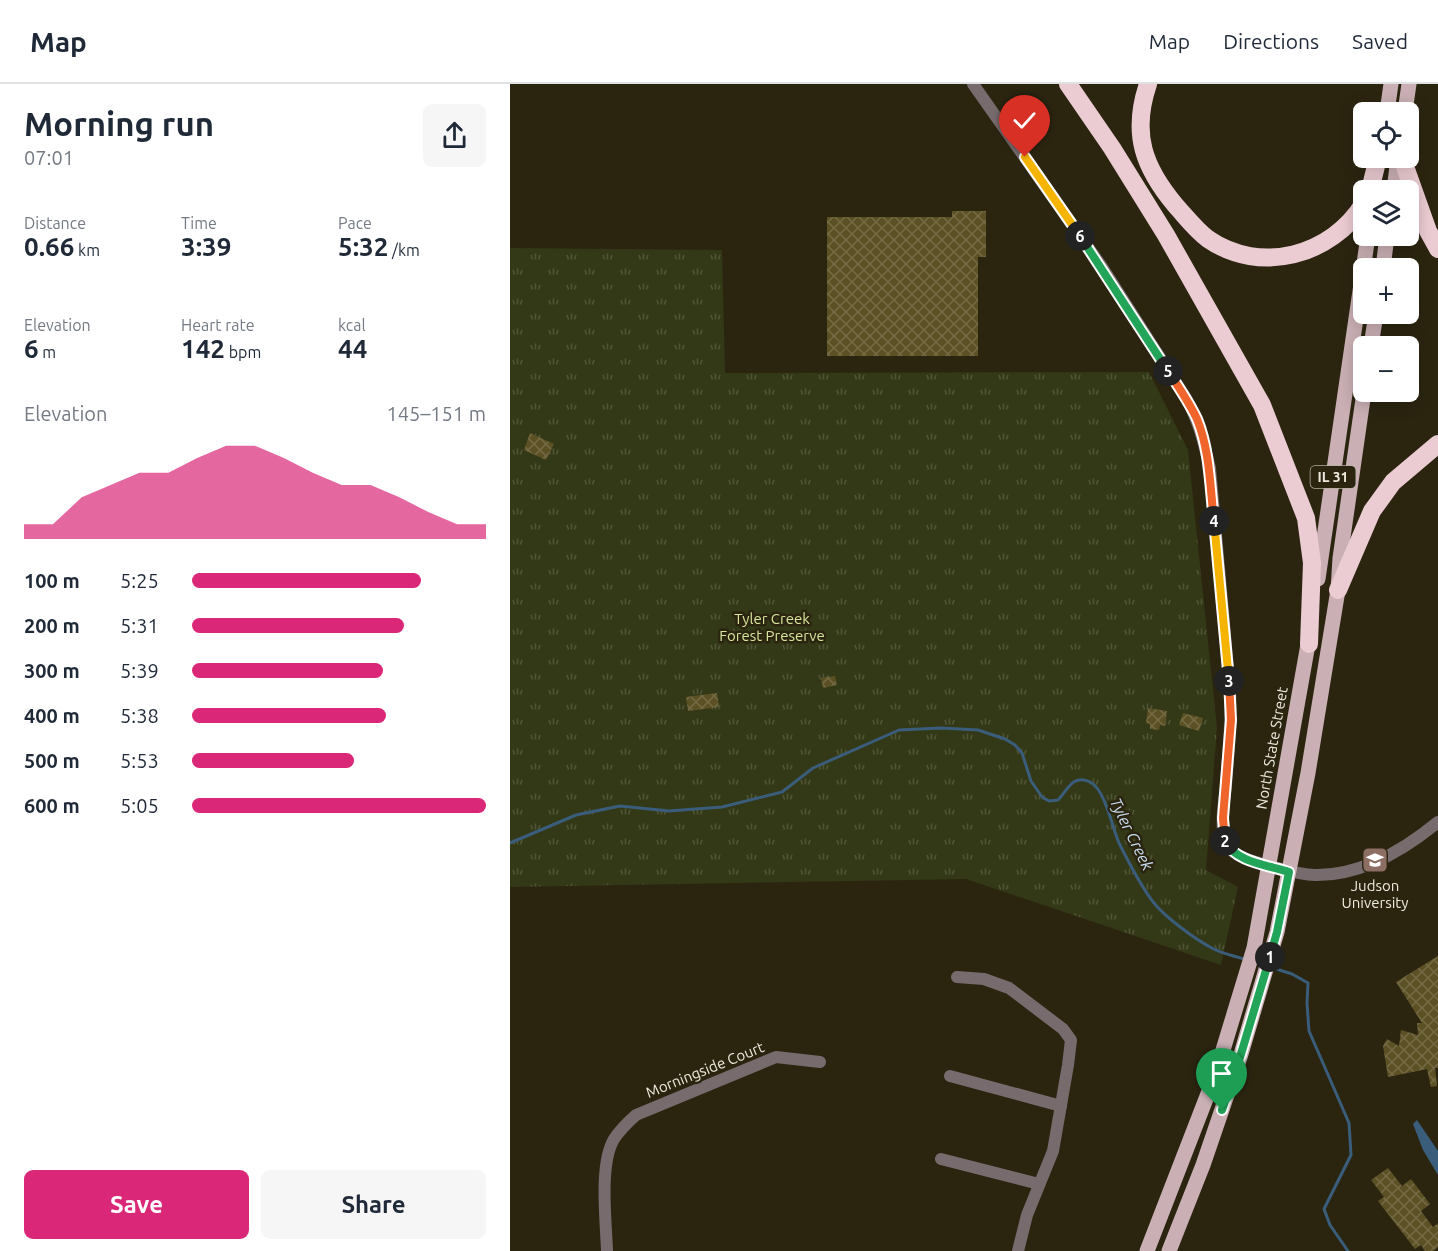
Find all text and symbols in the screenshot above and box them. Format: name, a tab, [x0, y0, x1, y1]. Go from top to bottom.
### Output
text: Map	[30, 26, 87, 57]
text: Map	[1149, 29, 1190, 53]
text: Directions	[1223, 29, 1319, 53]
text: Saved	[1352, 29, 1408, 53]
pin	[999, 95, 1050, 157]
map controls	[1353, 102, 1419, 402]
button: locate	[1353, 102, 1419, 168]
button: share	[423, 104, 486, 167]
icon: check	[1008, 104, 1041, 137]
text: Morning run	[24, 105, 214, 142]
text: 07:01	[24, 146, 74, 169]
button: layers	[1353, 180, 1419, 246]
text: Distance	[24, 214, 86, 232]
text: Time	[181, 214, 217, 232]
text: Pace	[338, 214, 372, 232]
pin: 6	[1065, 221, 1095, 251]
text: 6	[1075, 227, 1085, 245]
text: 0.66	[24, 232, 74, 261]
text: 3:39	[181, 232, 231, 261]
text: 5:32	[338, 232, 388, 261]
text: km	[74, 241, 100, 259]
text: /km	[388, 241, 420, 259]
button: +	[1353, 258, 1419, 324]
text: Elevation	[24, 316, 91, 334]
text: Heart rate	[181, 316, 255, 334]
text: kcal	[338, 316, 366, 334]
text: 6	[24, 334, 39, 363]
text: 142	[181, 334, 225, 363]
text: 44	[338, 334, 367, 363]
button: −	[1353, 336, 1419, 402]
text: m	[39, 343, 56, 361]
text: bpm	[225, 343, 261, 361]
pin: 5	[1153, 356, 1183, 386]
text: 5	[1163, 362, 1173, 380]
text: Elevation	[24, 402, 107, 425]
text: 145–151 m	[387, 402, 486, 425]
road number: IL 31	[1310, 466, 1356, 488]
pin: 4	[1199, 506, 1229, 536]
text: 4	[1209, 512, 1219, 530]
text: 100 m	[24, 569, 80, 592]
text: 5:25	[120, 569, 159, 592]
park label: Tyler Creek Forest Preserve	[719, 610, 825, 644]
text: 200 m	[24, 614, 80, 637]
text: 5:31	[120, 614, 159, 637]
text: 300 m	[24, 659, 80, 682]
text: 5:39	[120, 659, 159, 682]
pin: 3	[1214, 666, 1244, 696]
text: 3	[1224, 672, 1234, 690]
street label: North State Street	[1252, 685, 1291, 810]
text: 400 m	[24, 704, 80, 727]
text: 5:38	[120, 704, 159, 727]
text: 500 m	[24, 749, 80, 772]
text: 5:53	[120, 749, 159, 772]
text: 600 m	[24, 794, 80, 817]
text: 5:05	[120, 794, 159, 817]
water label: Tyler Creek	[1107, 795, 1158, 874]
pin: 2	[1210, 826, 1240, 856]
text: 2	[1220, 832, 1230, 850]
school or university icon: Judson University	[1360, 845, 1390, 875]
place label: Judson University	[1342, 877, 1408, 911]
pin: 1	[1255, 942, 1285, 972]
text: 1	[1265, 948, 1275, 966]
street label: Morningside Court	[643, 1038, 766, 1101]
pin	[1196, 1048, 1247, 1110]
icon: arrive	[1205, 1057, 1238, 1090]
button: Save	[24, 1170, 249, 1239]
button: Share	[261, 1170, 486, 1239]

